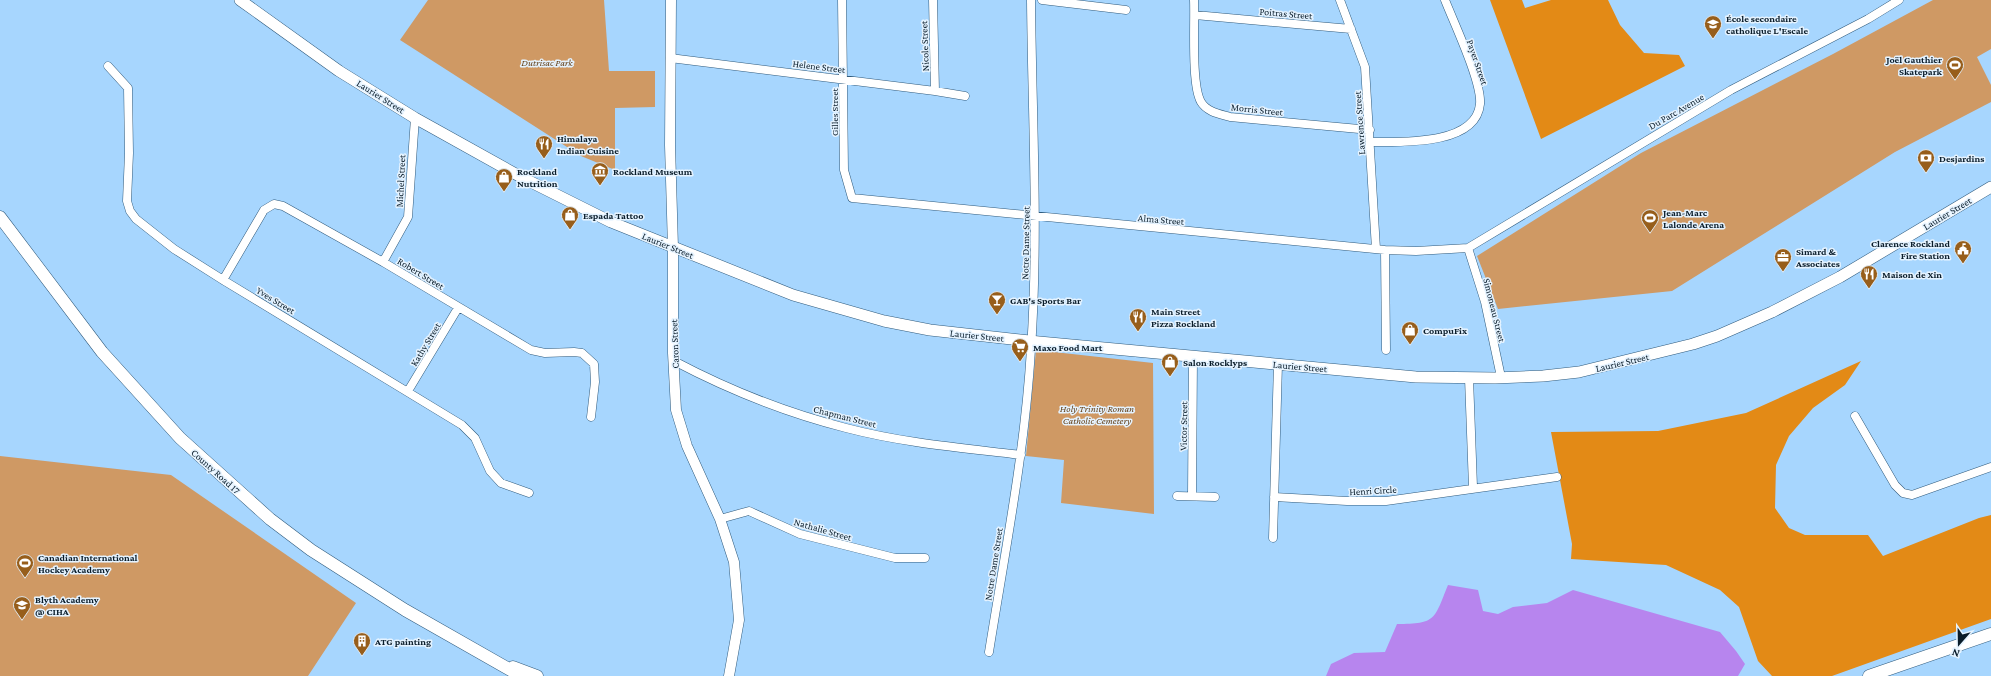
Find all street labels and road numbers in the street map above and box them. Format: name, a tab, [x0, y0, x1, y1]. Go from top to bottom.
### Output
street label: Poitras Street	[1259, 6, 1313, 21]
street label: Nicole Street	[918, 20, 931, 71]
street label: Payer Street	[1465, 38, 1491, 87]
street label: Helene Street	[792, 58, 847, 75]
street label: Laurier Street	[355, 77, 407, 116]
street label: Gilles Street	[829, 87, 840, 136]
street label: Lawrence Street	[1352, 90, 1367, 155]
street label: Du Parc Avenue	[1647, 91, 1706, 132]
street label: Morris Street	[1230, 101, 1284, 118]
street label: Michel Street	[394, 154, 407, 208]
street label: Laurier Street	[1921, 194, 1974, 232]
street label: Notre Dame Street	[1019, 206, 1032, 280]
street label: Alma Street	[1137, 212, 1185, 227]
street label: Laurier Street	[641, 230, 696, 261]
street label: Robert Street	[396, 255, 446, 292]
street label: Simoneau Street	[1481, 277, 1508, 344]
street label: Yves Street	[254, 285, 298, 317]
street label: Caron Street	[668, 318, 681, 369]
street label: Kathy Street	[408, 320, 443, 368]
street label: Laurier Street	[949, 327, 1005, 344]
street label: Laurier Street	[1594, 351, 1650, 374]
street label: Laurier Street	[1272, 359, 1328, 374]
street label: Victor Street	[1178, 401, 1189, 451]
street label: Chapman Street	[812, 403, 878, 430]
street label: County Road 17	[189, 447, 242, 496]
street label: Henri Circle	[1349, 484, 1398, 497]
street label: Nathalie Street	[793, 516, 854, 543]
street label: Notre Dame Street	[982, 526, 1005, 601]

